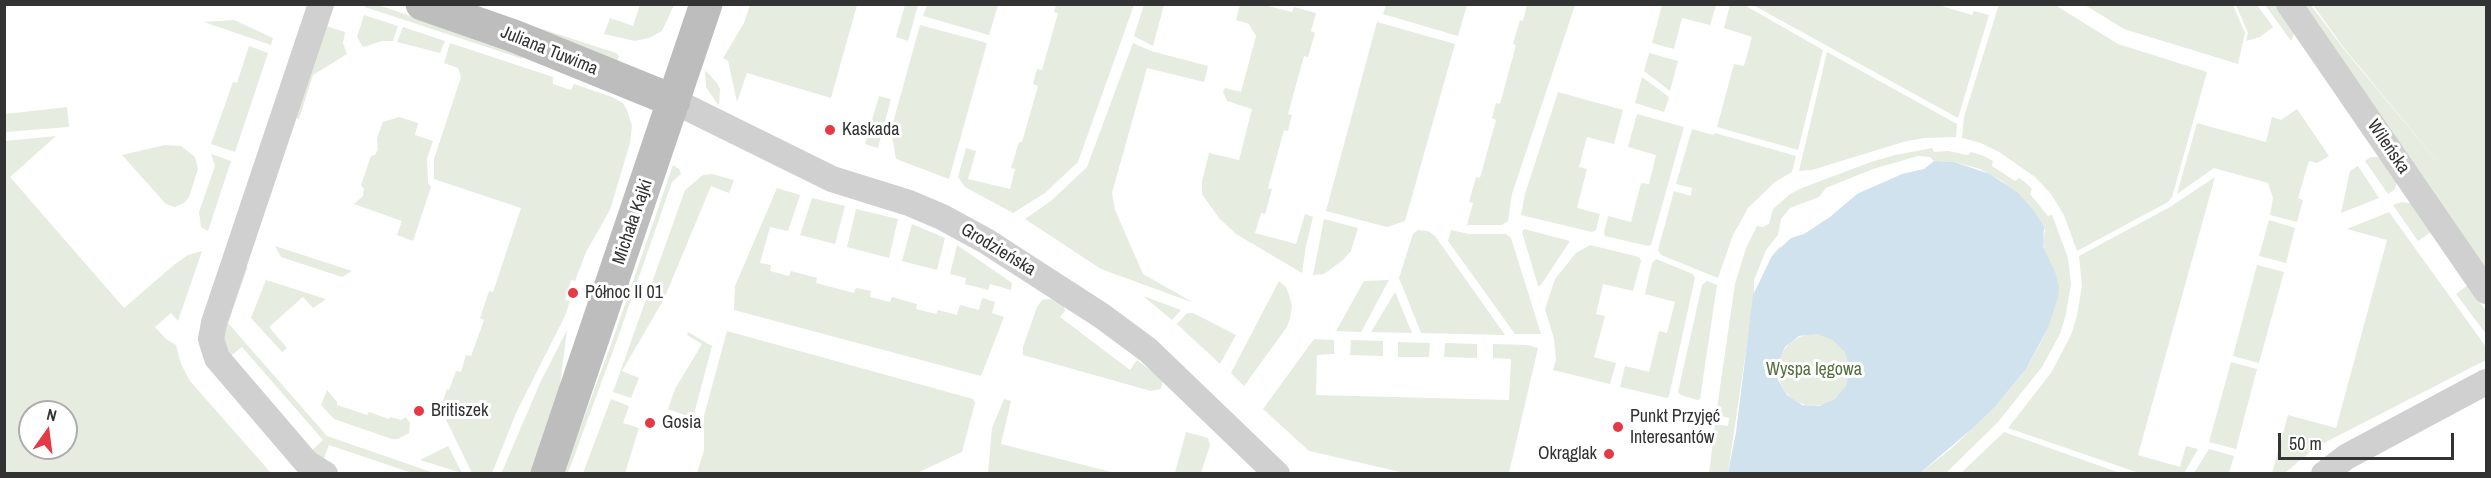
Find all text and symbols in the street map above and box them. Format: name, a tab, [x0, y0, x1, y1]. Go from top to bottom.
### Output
street label: Juliana Tuwima	[497, 22, 601, 80]
street label: Wileńska	[2362, 116, 2414, 178]
place label: Kaskada	[842, 119, 899, 141]
marker: Kaskada	[823, 123, 837, 137]
street label: Michała Kajki	[608, 177, 658, 267]
street label: Grodzieńska	[957, 219, 1039, 281]
place label: Północ II 01	[585, 282, 663, 304]
marker: Północ II 01	[566, 286, 580, 300]
park label: Wyspa lęgowa	[1766, 359, 1862, 381]
north arrow	[18, 400, 78, 460]
place label: Britiszek	[431, 400, 488, 422]
text: N	[45, 403, 59, 426]
marker: Britiszek	[412, 404, 426, 418]
place label: Punkt Przyjęć Interesantów	[1630, 406, 1720, 448]
place label: Gosia	[662, 412, 701, 434]
marker: Gosia	[643, 416, 657, 430]
marker: Punkt Przyjęć Interesantów	[1611, 420, 1625, 434]
scale bar	[2281, 421, 2456, 459]
text: 50 m	[2289, 431, 2322, 456]
place label: Okrąglak	[1538, 443, 1597, 465]
marker: Okrąglak	[1602, 447, 1616, 461]

